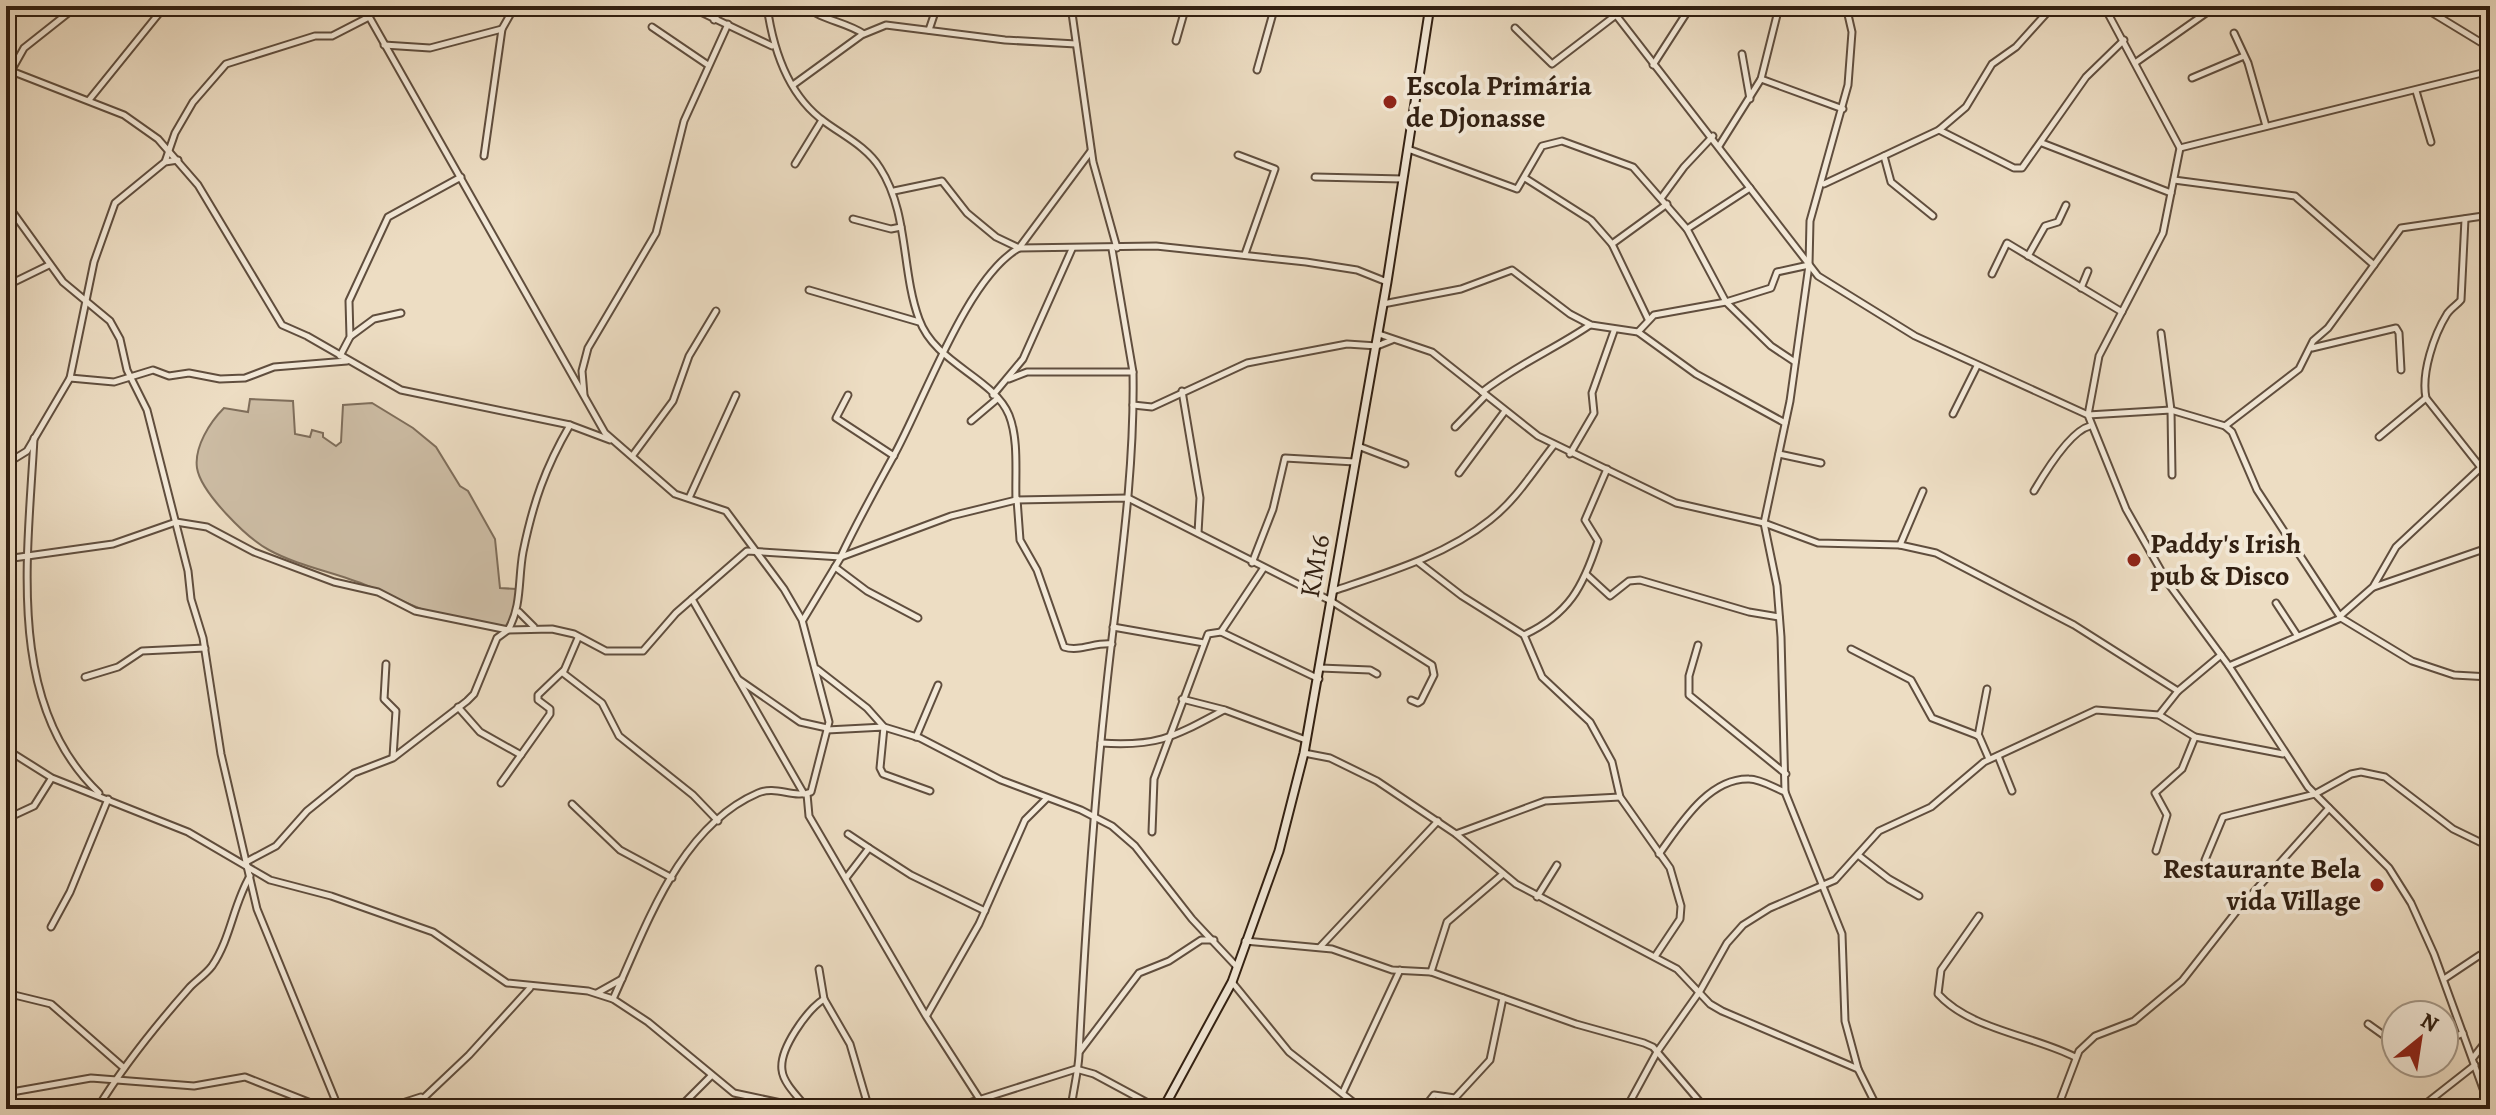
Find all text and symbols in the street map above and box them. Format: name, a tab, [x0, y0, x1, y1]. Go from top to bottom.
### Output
place label: Escola Primária de Djonasse	[1406, 67, 1592, 137]
marker: Escola Primária de Djonasse	[1381, 93, 1399, 111]
place label: Paddy's Irish pub & Disco	[2150, 525, 2301, 595]
street label: KM16	[1291, 531, 1339, 601]
marker: Paddy's Irish pub & Disco	[2125, 551, 2143, 569]
place label: Restaurante Bela vida Village	[2163, 850, 2361, 920]
marker: Restaurante Bela vida Village	[2368, 876, 2386, 894]
north arrow	[2380, 999, 2460, 1079]
text: N	[2415, 1006, 2444, 1040]

